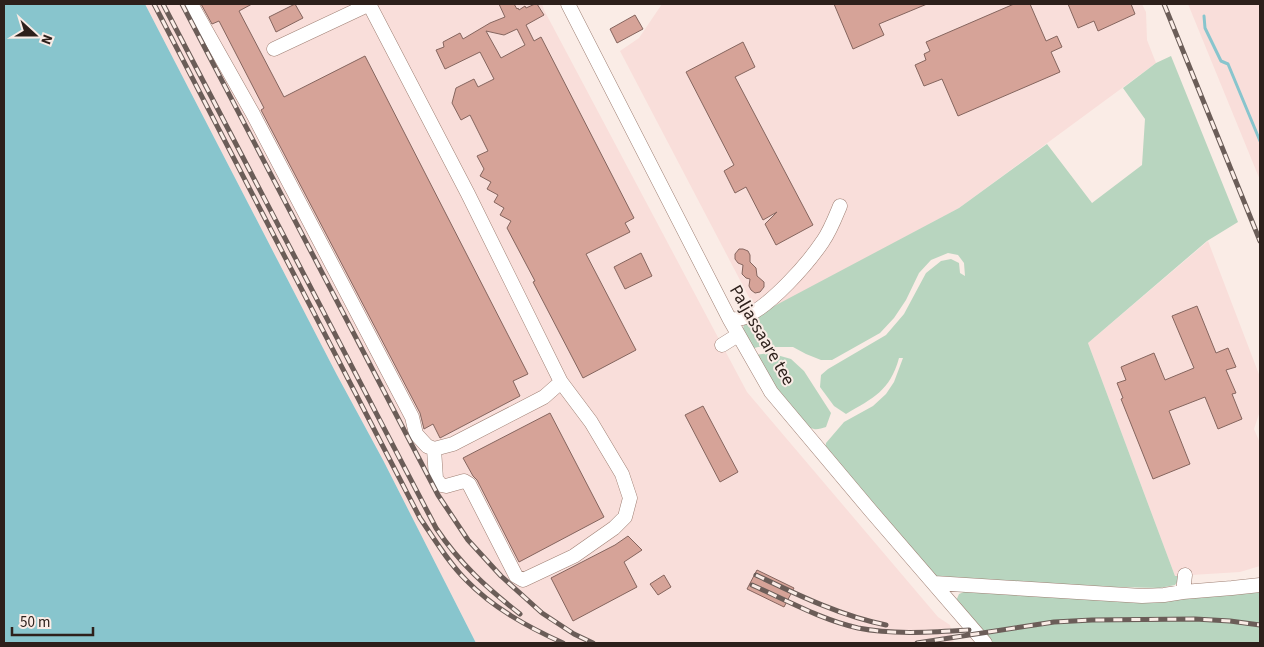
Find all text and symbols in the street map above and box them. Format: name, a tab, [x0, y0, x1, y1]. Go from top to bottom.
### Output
north arrow	[10, 10, 60, 60]
text: N	[35, 31, 57, 47]
street label: Paljassaare tee	[723, 280, 801, 390]
scale bar	[12, 604, 94, 636]
text: 50 m	[20, 612, 50, 633]

